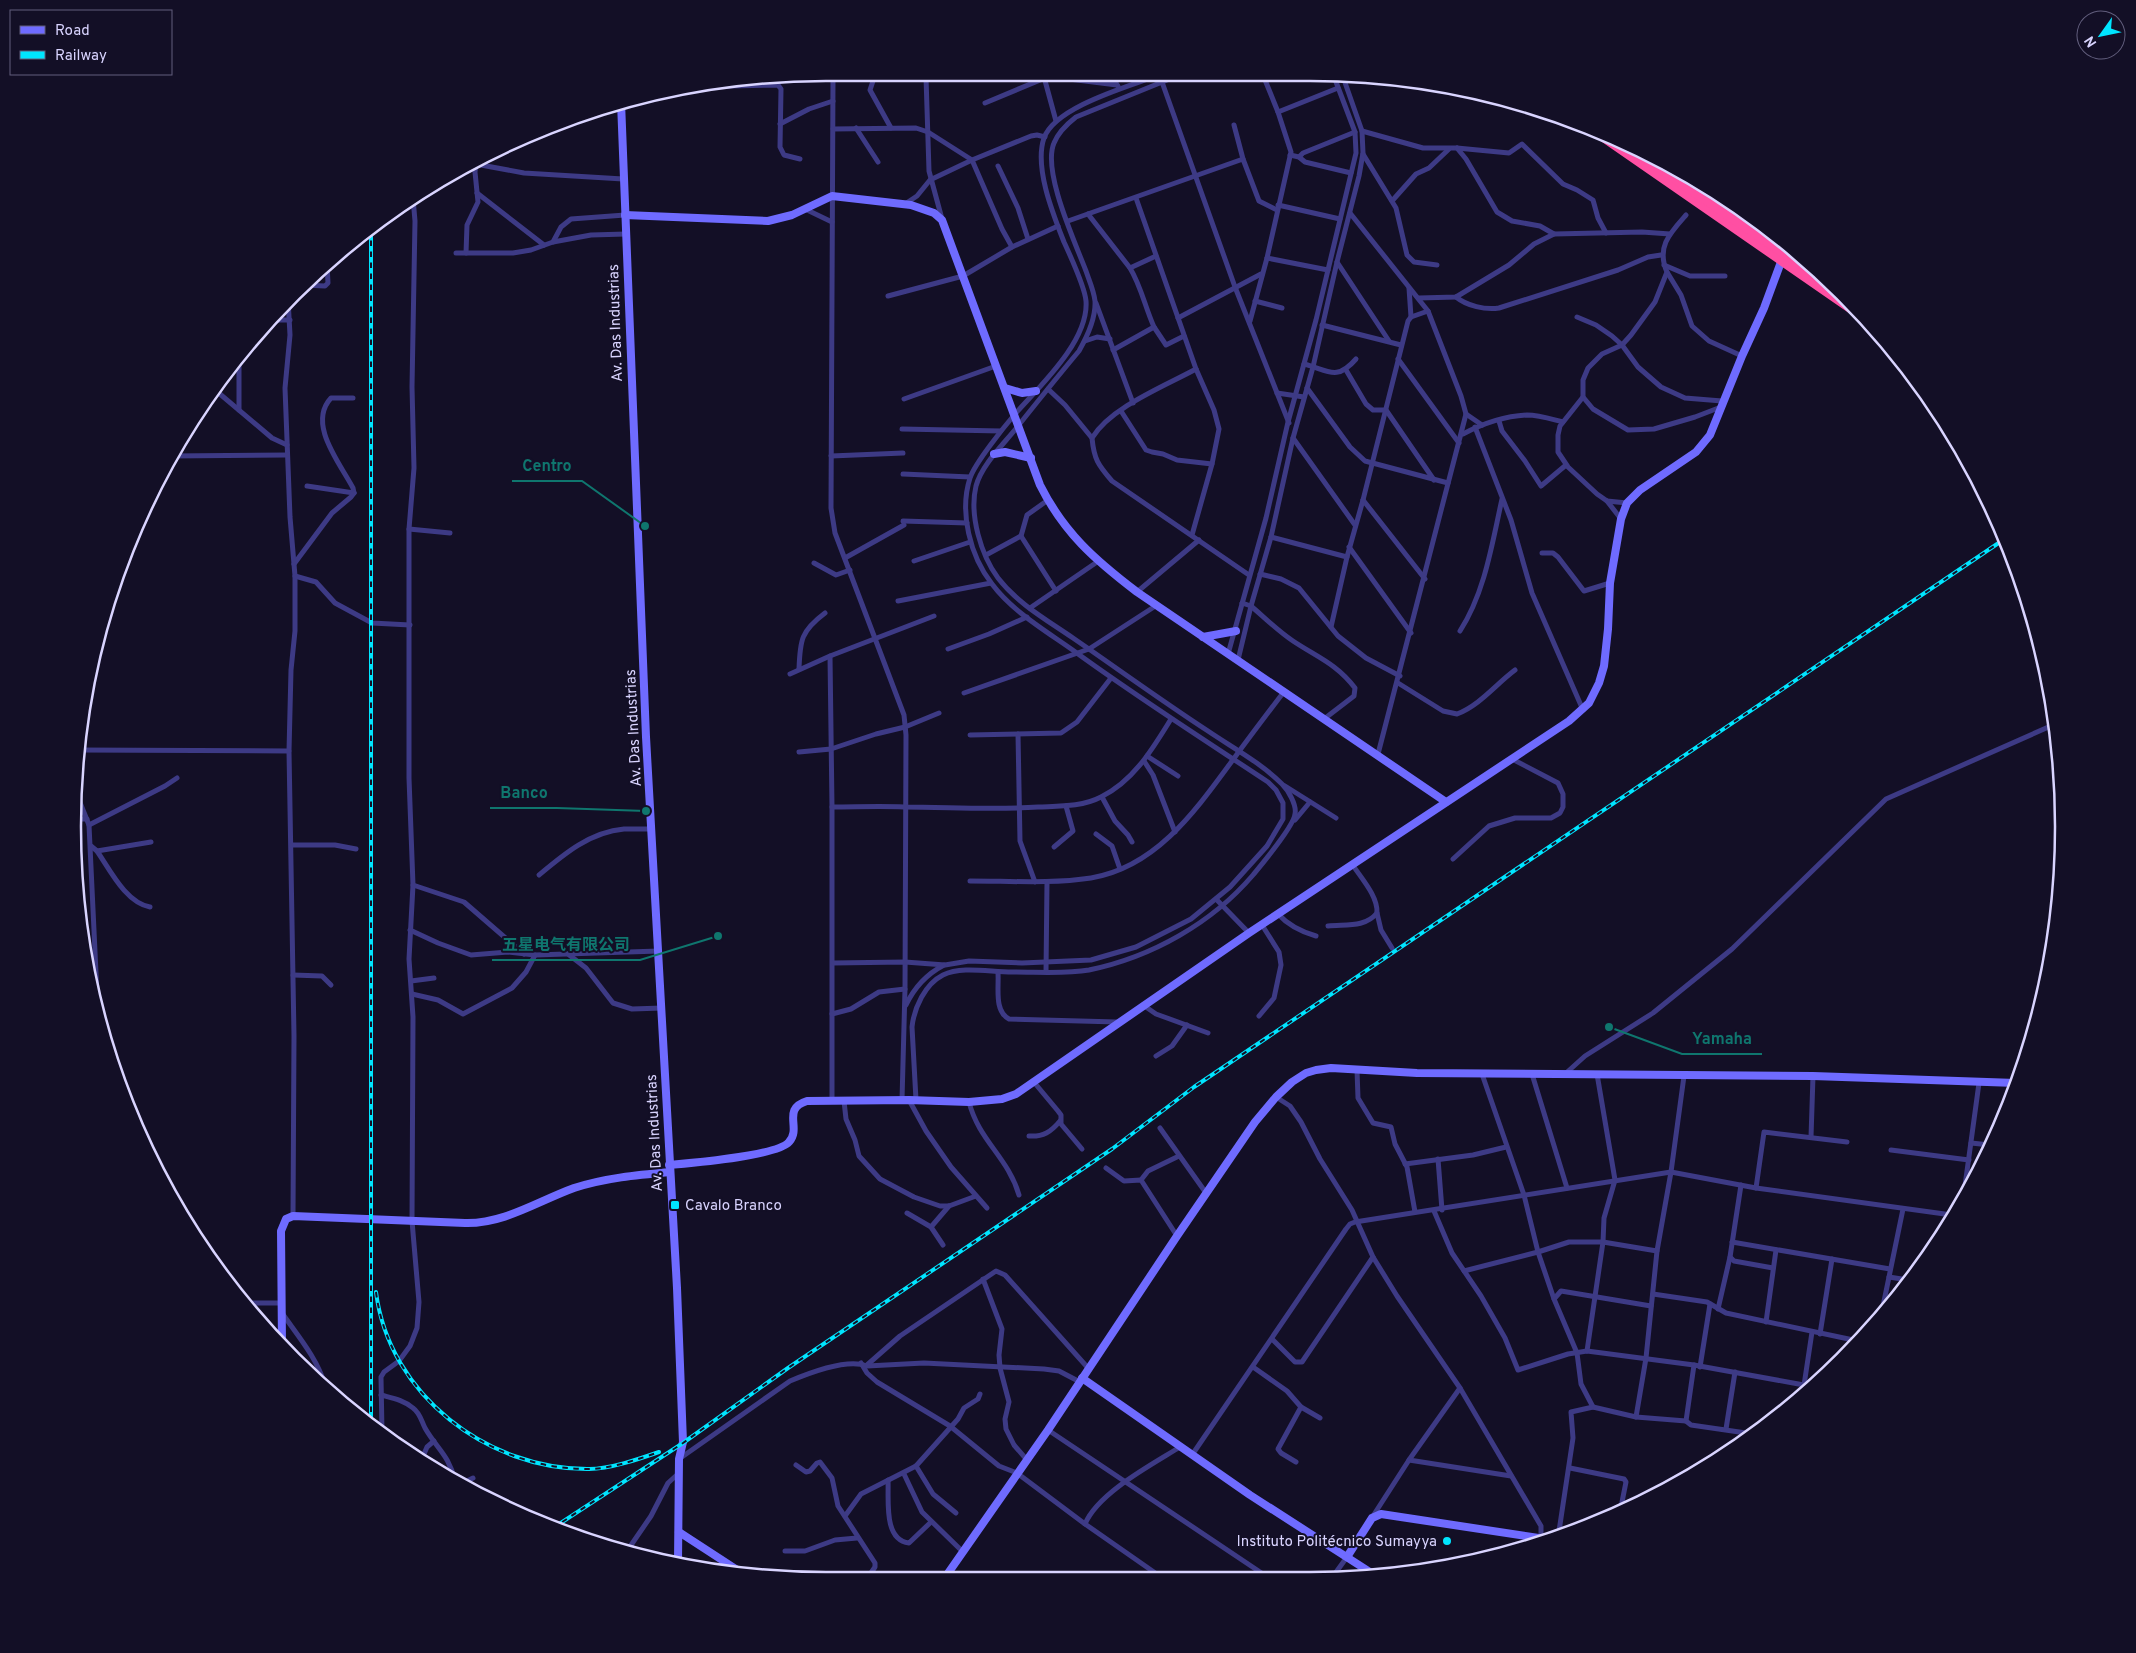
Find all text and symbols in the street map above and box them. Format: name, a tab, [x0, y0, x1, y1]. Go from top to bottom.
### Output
legend	[10, 10, 172, 75]
north arrow	[2076, 10, 2126, 60]
text: Road	[55, 22, 90, 41]
text: N	[2081, 32, 2101, 50]
text: Railway	[55, 47, 107, 66]
street label: Av. Das Industrias	[605, 264, 628, 382]
callout: Centro	[512, 450, 582, 481]
text: Centro	[522, 457, 572, 477]
street label: Av. Das Industrias	[622, 669, 647, 787]
callout: Banco	[490, 777, 557, 808]
text: Banco	[500, 784, 548, 804]
callout: 五星电气有限公司	[492, 929, 640, 960]
text: 五星电气有限公司	[502, 936, 630, 956]
callout: Yamaha	[1682, 1023, 1762, 1054]
text: Yamaha	[1692, 1030, 1752, 1050]
street label: Av. Das Industrias	[643, 1074, 668, 1192]
place label: Cavalo Branco	[685, 1197, 782, 1216]
marker: Cavalo Branco	[669, 1199, 681, 1211]
place label: Instituto Politécnico Sumayya	[1237, 1533, 1437, 1552]
marker: Instituto Politécnico Sumayya	[1441, 1535, 1453, 1547]

